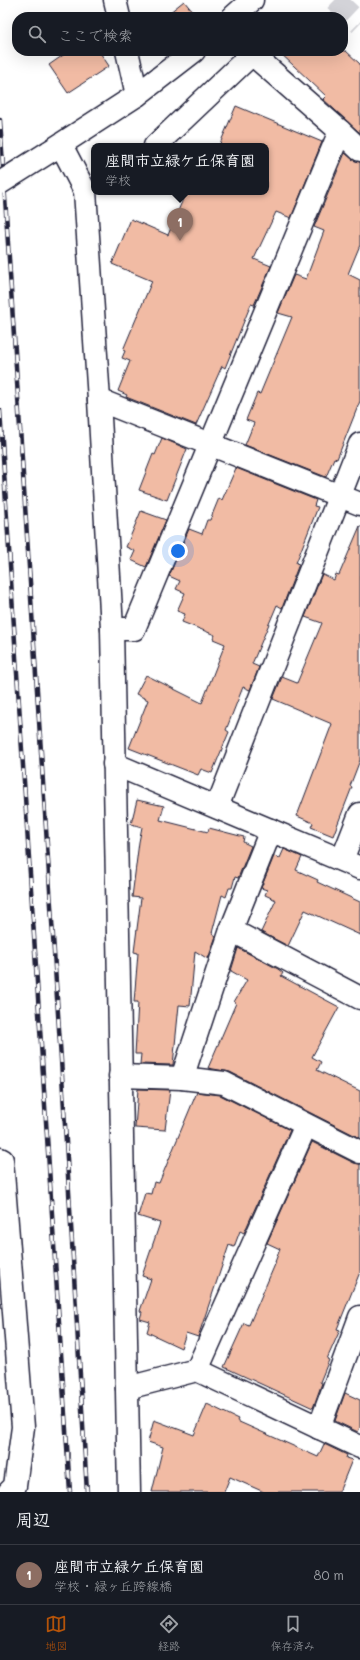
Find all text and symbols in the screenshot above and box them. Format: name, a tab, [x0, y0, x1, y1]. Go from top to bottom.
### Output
search box	[12, 12, 348, 56]
icon: search	[26, 23, 48, 45]
text: ここで検索	[58, 25, 133, 45]
popup	[91, 143, 269, 195]
text: 座間市立緑ケ丘保育園	[105, 150, 255, 170]
text: 学校	[105, 171, 131, 188]
pin: 1	[167, 208, 193, 241]
your location	[168, 541, 188, 561]
text: 周辺	[16, 1508, 50, 1530]
text: 座間市立緑ケ丘保育園	[54, 1556, 204, 1576]
text: 1	[26, 1566, 32, 1583]
text: 80 m	[314, 1566, 344, 1583]
text: 学校 · 緑ヶ丘跨線橋	[54, 1577, 172, 1594]
tab: 地図	[45, 1613, 67, 1653]
tab: 経路	[158, 1613, 180, 1653]
tab: 保存済み	[271, 1613, 315, 1653]

